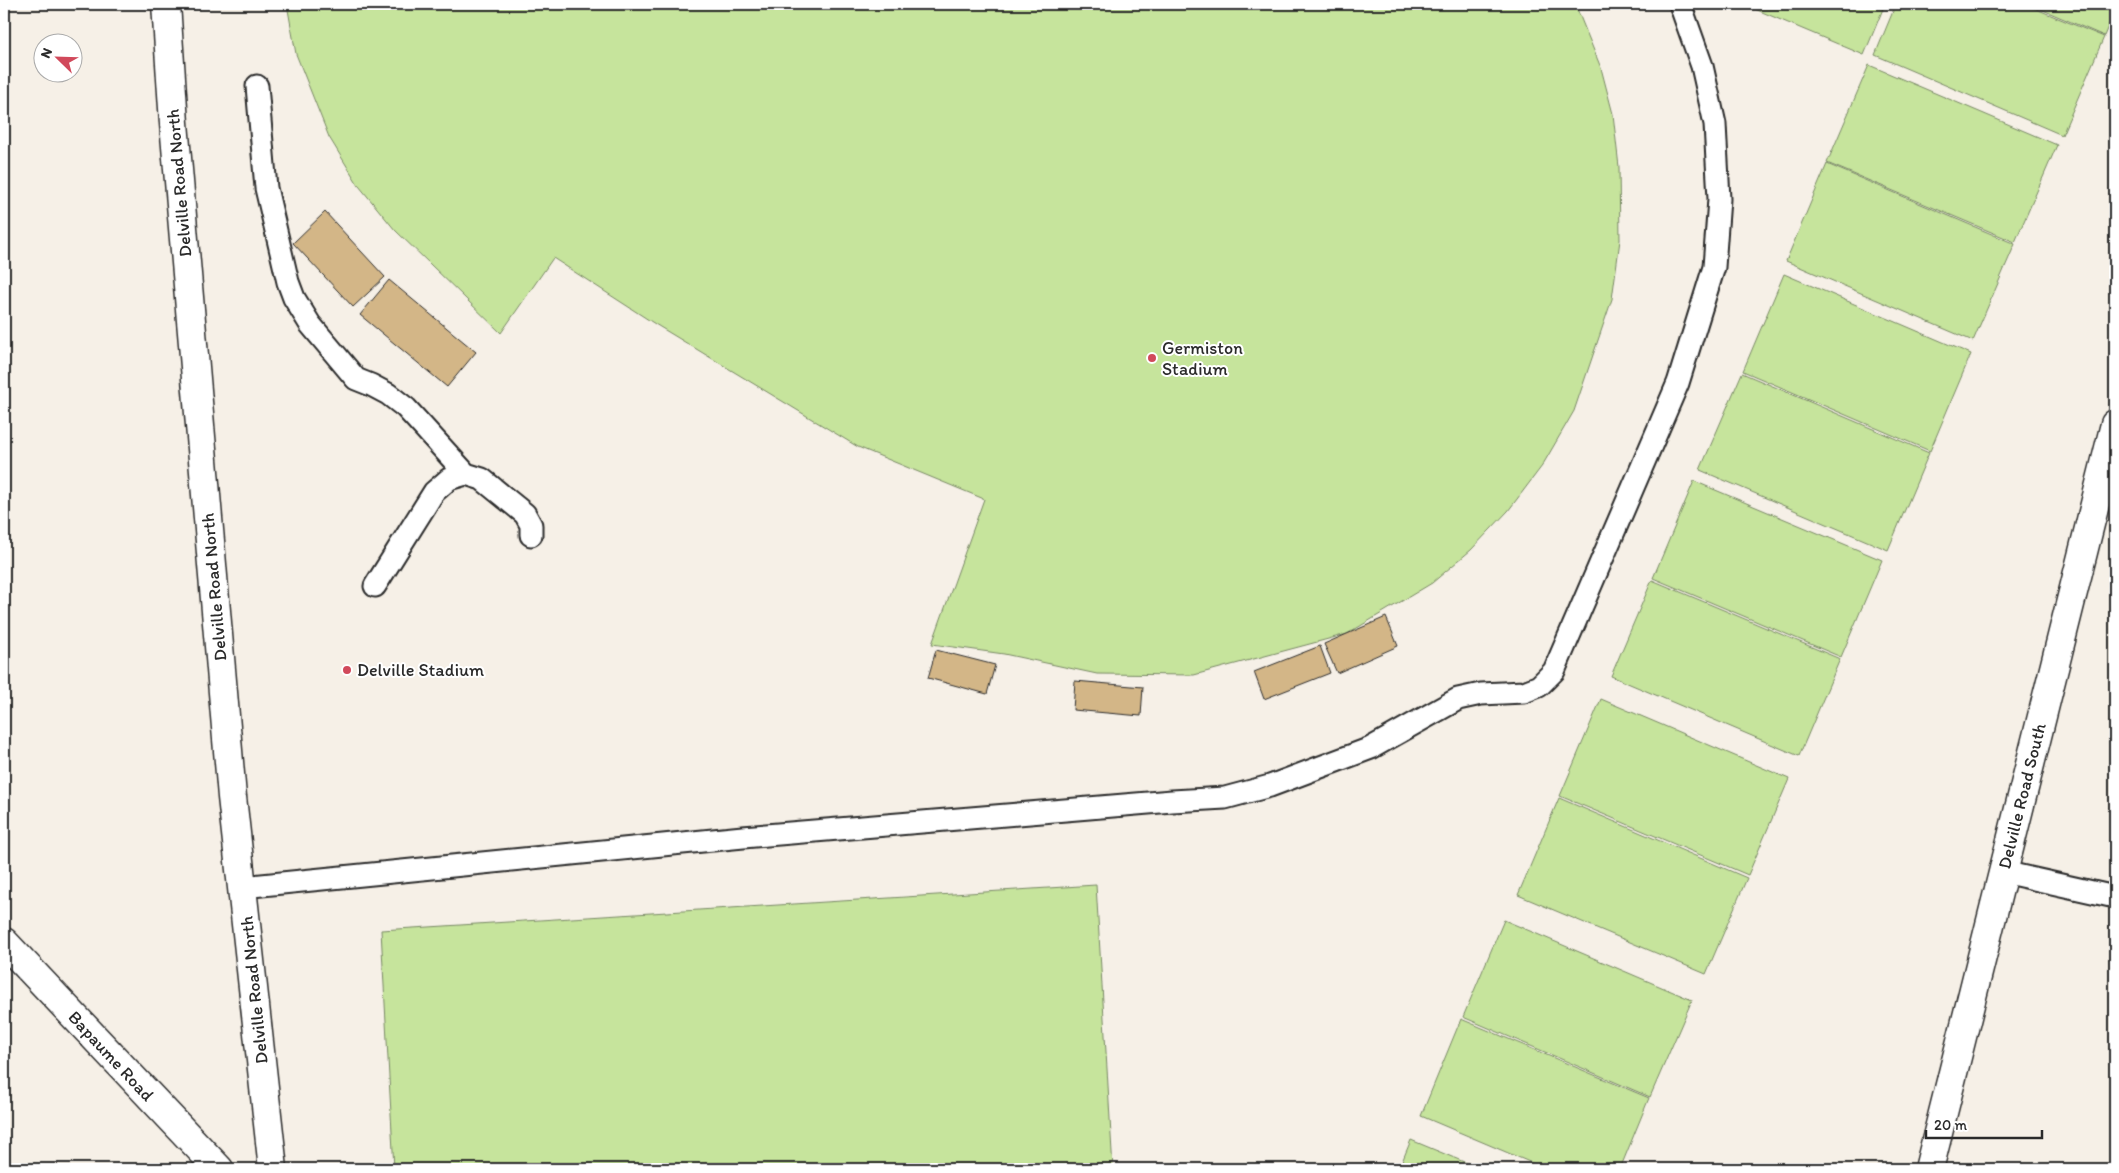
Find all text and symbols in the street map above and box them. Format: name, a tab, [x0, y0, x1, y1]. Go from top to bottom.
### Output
north arrow	[32, 32, 82, 82]
text: N	[37, 45, 56, 61]
street label: Delville Road North	[162, 108, 196, 258]
place label: Germiston Stadium	[1162, 337, 1243, 380]
marker: Germiston Stadium	[1146, 352, 1158, 364]
street label: Delville Road North	[197, 512, 231, 662]
place label: Delville Stadium	[357, 659, 484, 681]
marker: Delville Stadium	[341, 664, 353, 676]
street label: Delville Road South	[1993, 720, 2051, 871]
street label: Delville Road North	[235, 915, 273, 1065]
street label: Bapaume Road	[64, 1006, 159, 1106]
scale bar	[1926, 1108, 2043, 1140]
text: 20 m	[1934, 1116, 1968, 1134]

